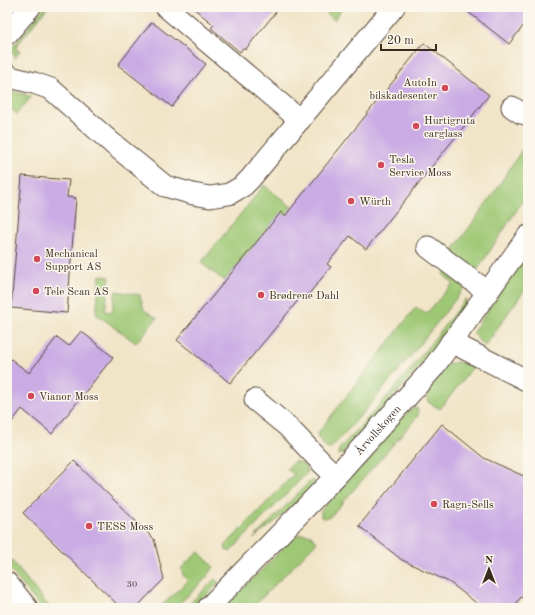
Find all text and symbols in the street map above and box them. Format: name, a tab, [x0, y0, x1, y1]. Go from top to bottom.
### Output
scale bar	[381, 26, 436, 52]
text: 20 m	[387, 35, 414, 47]
place label: AutoIn bilskadesenter	[370, 78, 437, 102]
marker: AutoIn bilskadesenter	[440, 83, 450, 93]
place label: Hurtigruta carglass	[424, 116, 476, 140]
marker: Hurtigruta carglass	[411, 121, 421, 131]
place label: Tesla Service Moss	[389, 155, 452, 179]
marker: Tesla Service Moss	[376, 160, 386, 170]
marker: Würth	[346, 196, 356, 206]
place label: Würth	[359, 197, 391, 208]
place label: Mechanical Support AS	[45, 249, 101, 273]
marker: Mechanical Support AS	[32, 254, 42, 264]
marker: Tele Scan AS	[31, 286, 41, 296]
place label: Tele Scan AS	[44, 287, 109, 298]
marker: Brødrene Dahl	[256, 290, 266, 300]
place label: Brødrene Dahl	[269, 291, 339, 302]
marker: Vianor Moss	[26, 391, 36, 401]
place label: Vianor Moss	[39, 392, 99, 403]
street label: Årvollskogen	[351, 404, 404, 458]
marker: Ragn-Sells	[429, 499, 439, 509]
place label: Ragn-Sells	[442, 500, 494, 511]
marker: TESS Moss	[84, 521, 94, 531]
place label: TESS Moss	[97, 522, 154, 533]
north arrow	[469, 549, 509, 589]
text: N	[485, 555, 494, 566]
house number: 30	[127, 580, 137, 589]

